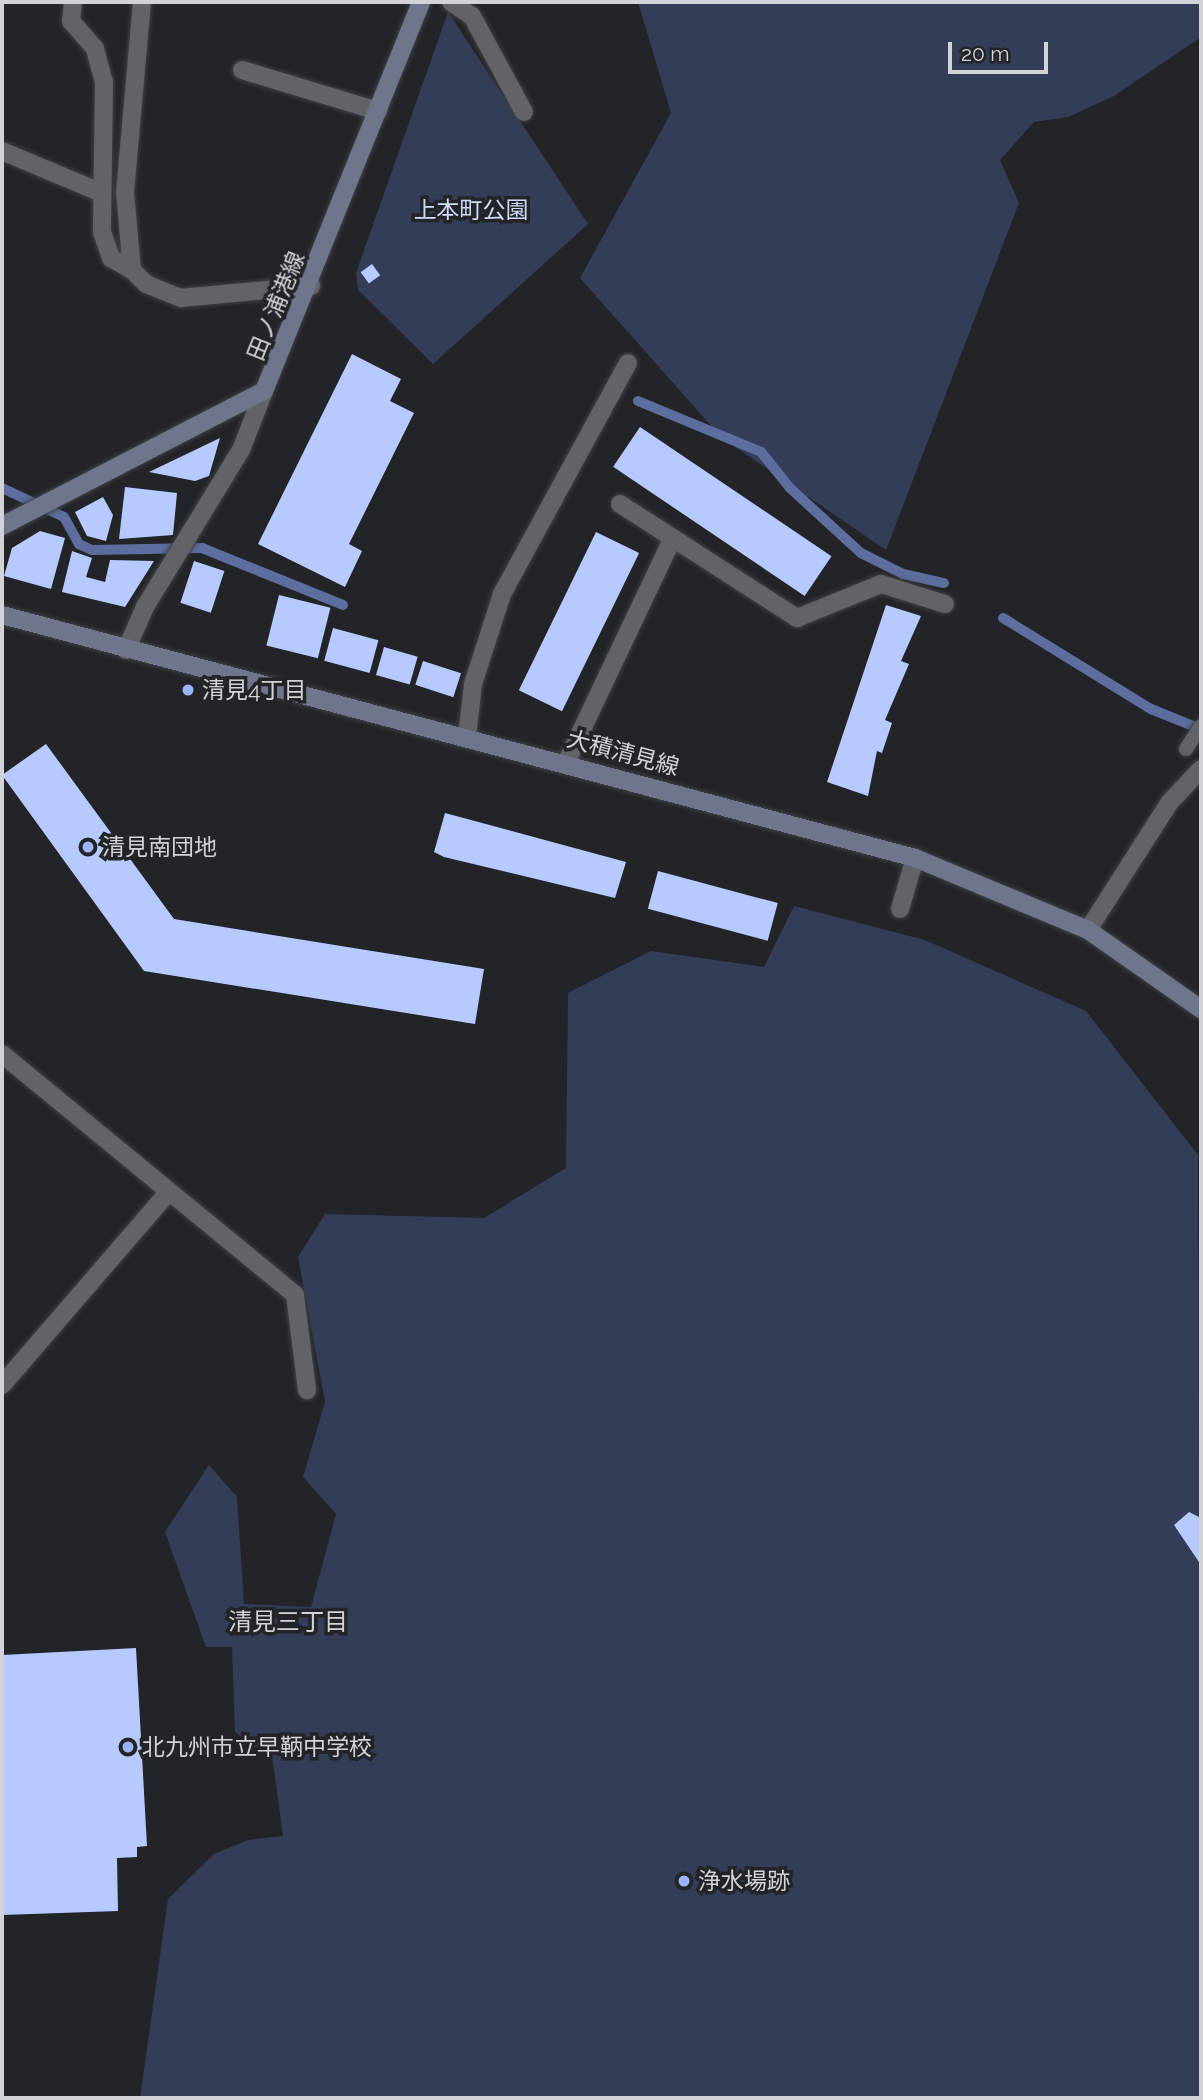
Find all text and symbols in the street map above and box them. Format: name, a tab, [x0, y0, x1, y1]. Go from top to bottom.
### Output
scale bar	[951, 28, 1051, 72]
text: 20 m	[961, 41, 1009, 66]
park label: 上本町公園	[414, 196, 528, 224]
street label: 田ノ浦港線	[242, 248, 310, 364]
place label: 清見4丁目	[202, 676, 307, 704]
marker: 清見4丁目	[180, 682, 196, 698]
street label: 大積清見線	[564, 725, 682, 781]
place label: 清見南団地	[102, 833, 217, 861]
marker: 清見南団地	[80, 839, 96, 855]
district label: 清見三丁目	[228, 1608, 348, 1636]
place label: 北九州市立早鞆中学校	[142, 1733, 372, 1761]
marker: 北九州市立早鞆中学校	[120, 1739, 136, 1755]
place label: 浄水場跡	[698, 1867, 790, 1895]
marker: 浄水場跡	[676, 1873, 692, 1889]

